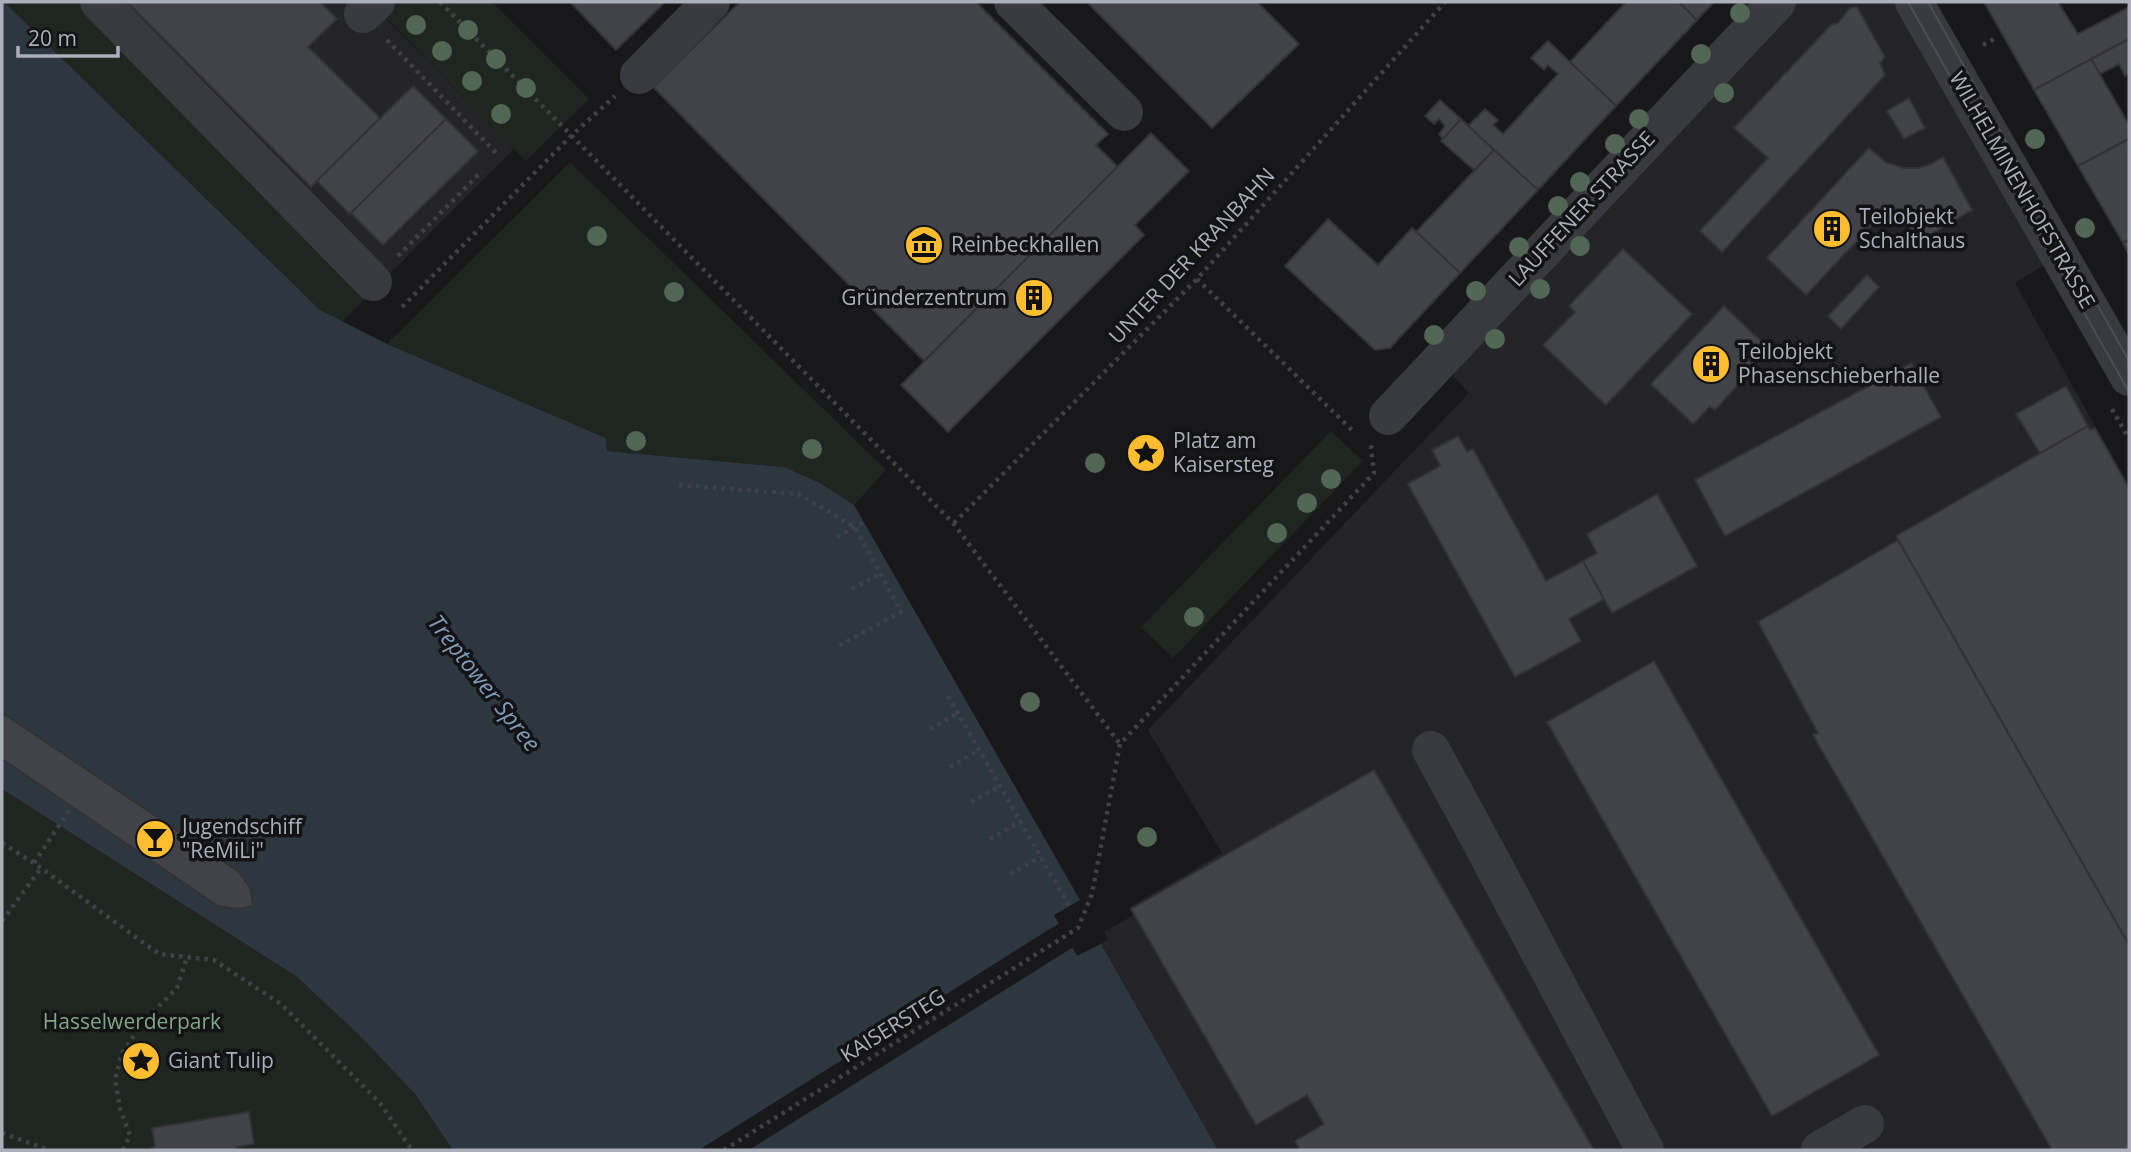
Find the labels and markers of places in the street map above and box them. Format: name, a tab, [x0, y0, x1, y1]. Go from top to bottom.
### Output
place label: Teilobjekt Schalthaus	[1859, 202, 1965, 254]
building icon: Teilobjekt Schalthaus	[1811, 208, 1853, 250]
museum icon: Reinbeckhallen	[903, 224, 945, 266]
place label: Reinbeckhallen	[951, 230, 1100, 258]
building icon: Gründerzentrum	[1013, 277, 1055, 319]
place label: Gründerzentrum	[841, 283, 1007, 311]
place label: Teilobjekt Phasenschieberhalle	[1738, 337, 1940, 389]
building icon: Teilobjekt Phasenschieberhalle	[1690, 343, 1732, 385]
place label: Platz am Kaisersteg	[1173, 426, 1274, 478]
place icon: Platz am Kaisersteg	[1125, 432, 1167, 474]
place label: Jugendschiff "ReMiLi"	[180, 812, 304, 864]
bar icon: Jugendschiff "ReMiLi"	[134, 818, 176, 860]
place icon: Giant Tulip	[120, 1040, 162, 1082]
place label: Giant Tulip	[168, 1046, 274, 1074]

